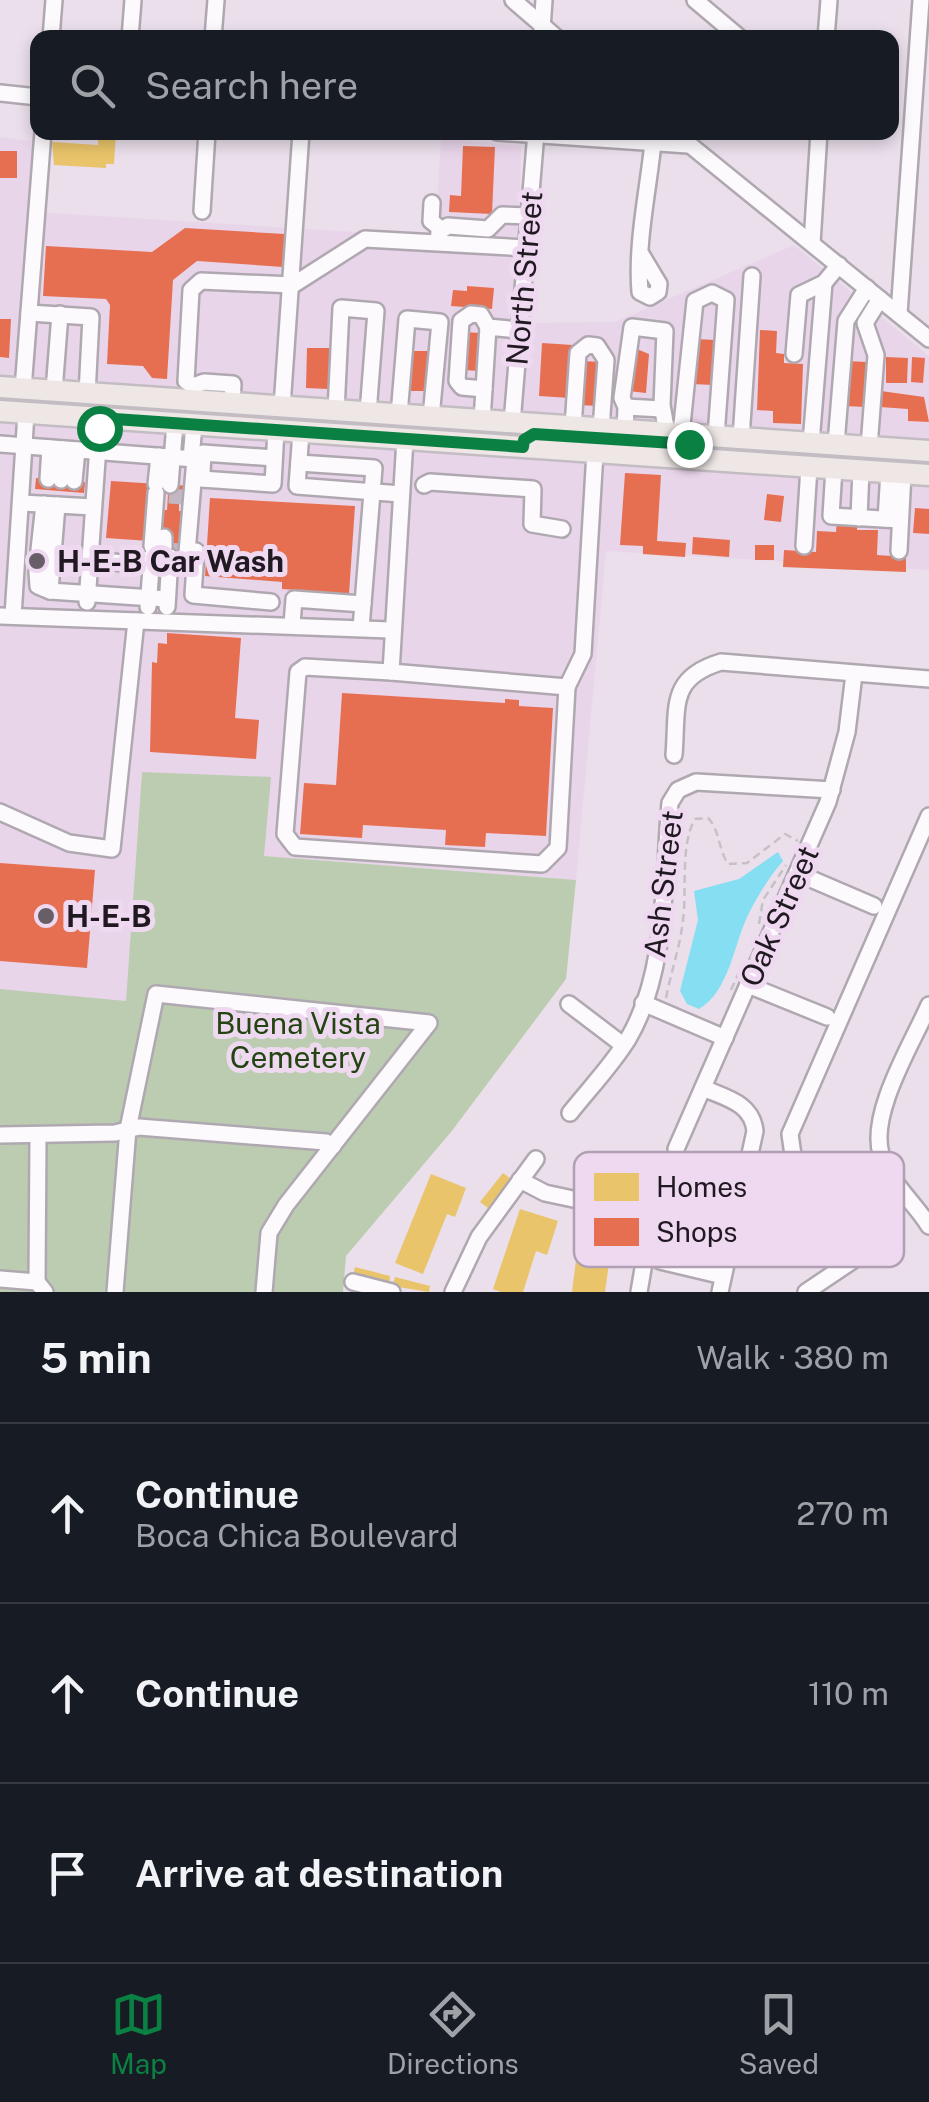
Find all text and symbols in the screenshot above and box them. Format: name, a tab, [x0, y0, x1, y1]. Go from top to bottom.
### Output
search box	[30, 30, 899, 140]
icon: search	[65, 58, 120, 113]
text: Search here	[145, 63, 358, 108]
street label: North Street	[498, 189, 550, 367]
route start	[77, 406, 123, 452]
route end	[667, 422, 713, 468]
place label: H-E-B Car Wash	[57, 543, 284, 579]
marker: H-E-B Car Wash	[26, 550, 48, 572]
street label: Ash Street	[636, 808, 690, 960]
street label: Oak Street	[732, 840, 826, 992]
place label: H-E-B	[66, 898, 152, 934]
marker: H-E-B	[35, 905, 57, 927]
park label: Buena Vista Cemetery	[215, 1005, 381, 1075]
legend	[574, 1152, 904, 1267]
text: Homes	[656, 1170, 747, 1203]
text: Shops	[656, 1215, 738, 1248]
text: 5 min	[40, 1333, 152, 1382]
text: Walk · 380 m	[696, 1339, 889, 1376]
text: Continue	[135, 1472, 299, 1517]
icon: ahead	[40, 1486, 95, 1541]
text: 270 m	[796, 1495, 889, 1532]
text: Boca Chica Boulevard	[135, 1517, 458, 1554]
icon: ahead	[40, 1666, 95, 1721]
text: Continue	[135, 1671, 299, 1716]
text: 110 m	[808, 1675, 889, 1712]
icon: arrive	[40, 1846, 95, 1901]
text: Arrive at destination	[135, 1851, 503, 1896]
tab: Map	[110, 1987, 167, 2080]
tab: Directions	[387, 1987, 519, 2080]
tab: Saved	[739, 1987, 819, 2080]

